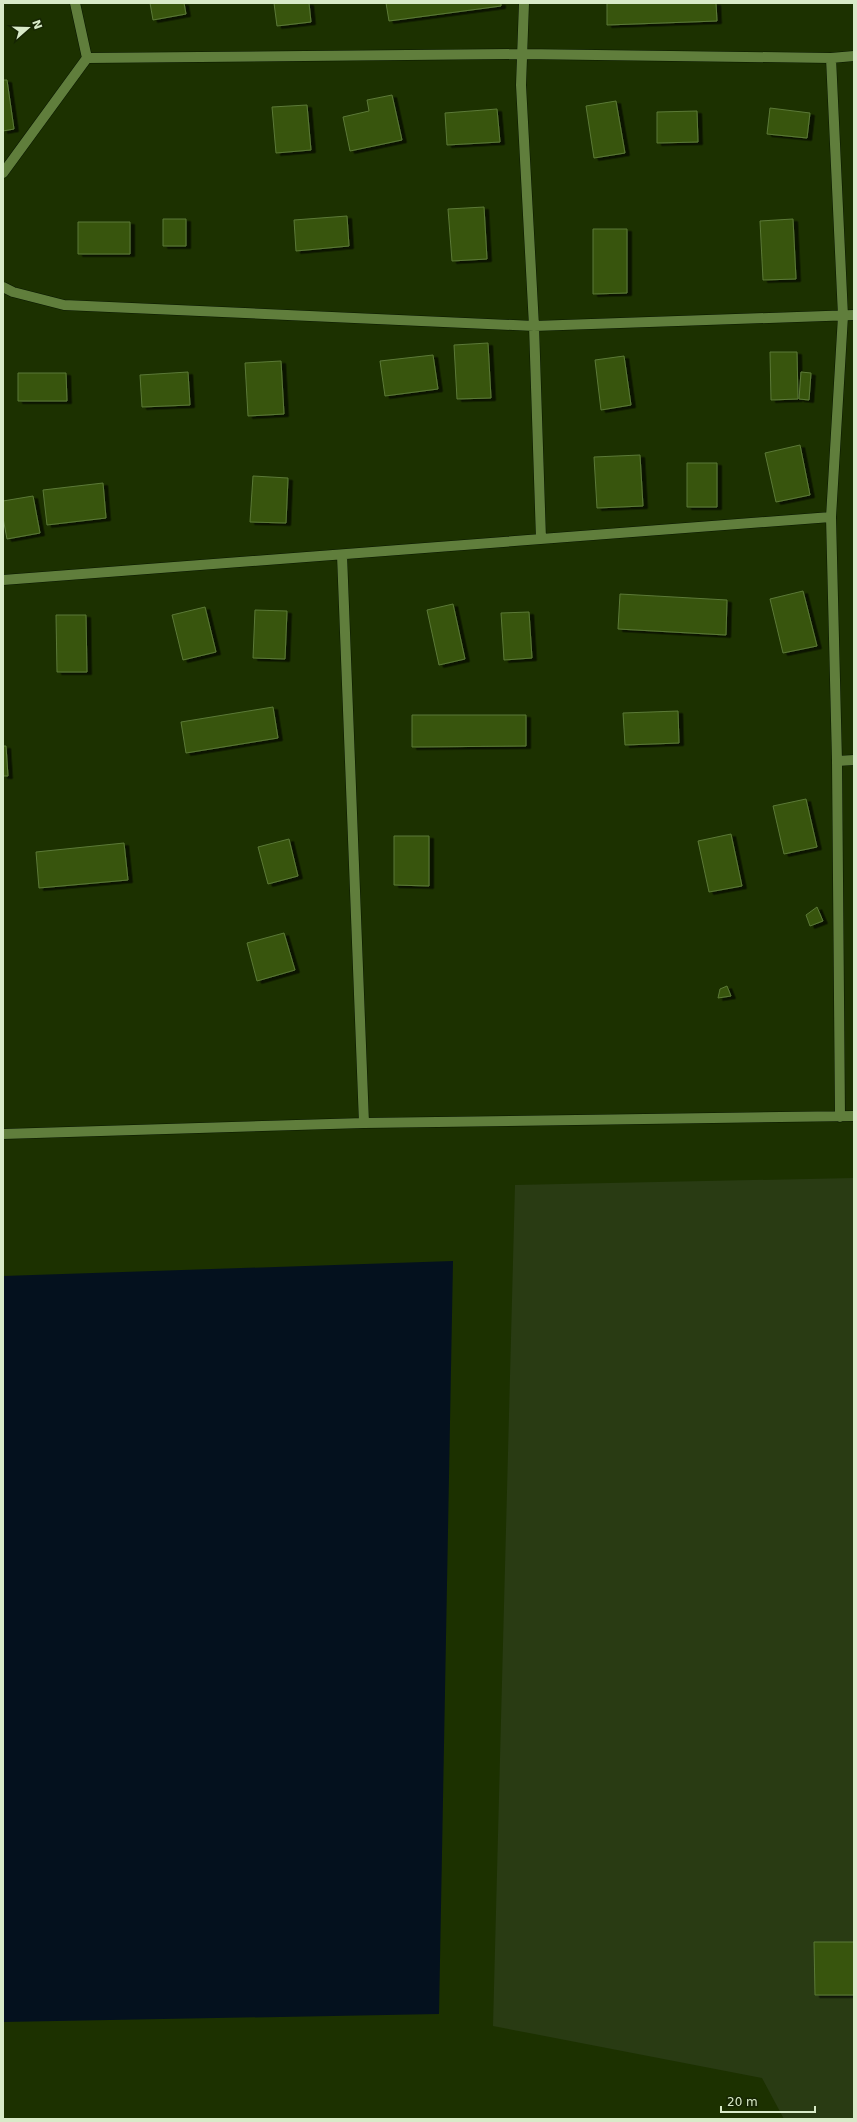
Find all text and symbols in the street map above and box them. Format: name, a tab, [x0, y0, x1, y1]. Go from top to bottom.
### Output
north arrow	[8, 8, 48, 48]
text: N	[29, 18, 45, 31]
scale bar	[721, 2088, 815, 2114]
text: 20 m	[727, 2095, 758, 2109]

